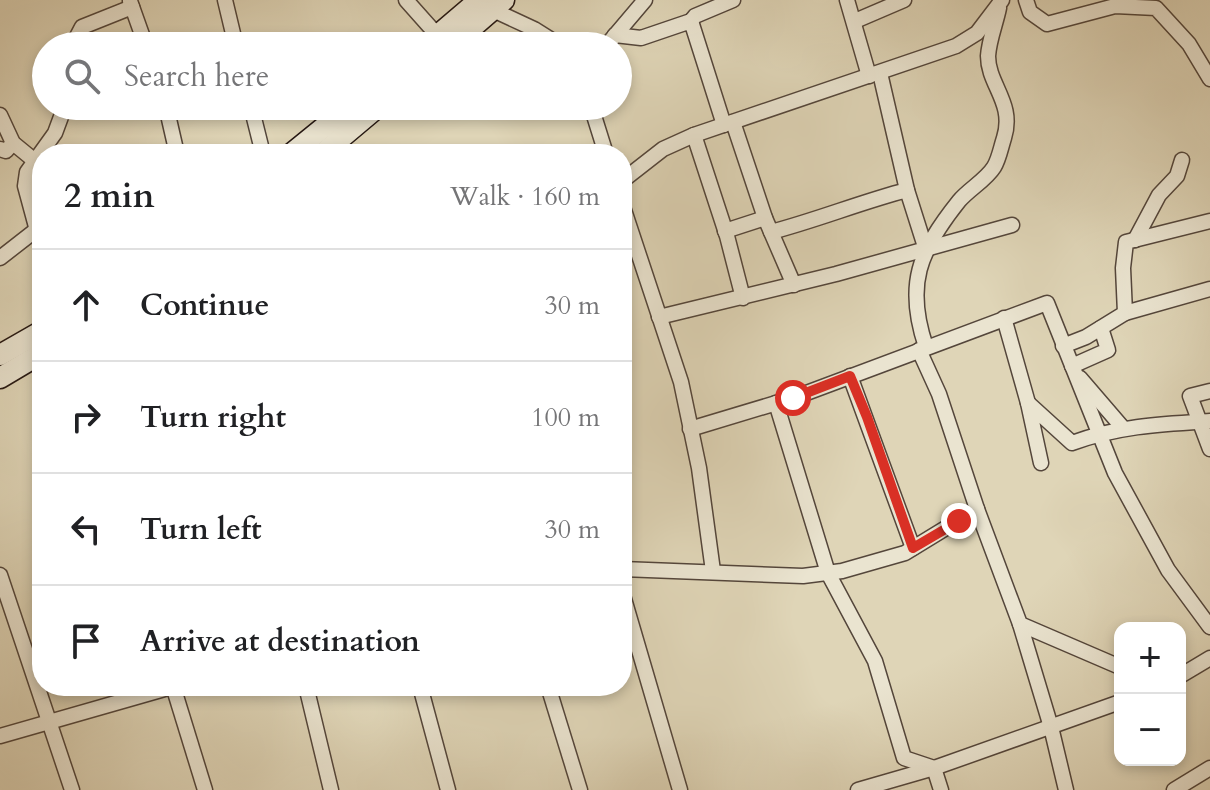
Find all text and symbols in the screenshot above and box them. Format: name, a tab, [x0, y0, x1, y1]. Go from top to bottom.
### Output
search box	[32, 32, 632, 120]
icon: search	[60, 54, 104, 98]
text: Search here	[124, 56, 269, 97]
text: 2 min	[64, 173, 155, 219]
text: Walk · 160 m	[450, 179, 600, 214]
icon: ahead	[64, 283, 108, 327]
text: Continue	[140, 285, 269, 326]
text: 30 m	[544, 288, 600, 323]
route start	[775, 380, 811, 416]
icon: right	[64, 395, 108, 439]
text: Turn right	[140, 397, 286, 438]
text: 100 m	[531, 400, 600, 435]
route end	[941, 503, 977, 539]
icon: left	[64, 507, 108, 551]
text: Turn left	[140, 509, 262, 550]
text: 30 m	[544, 512, 600, 547]
icon: arrive	[64, 619, 108, 663]
text: Arrive at destination	[140, 621, 420, 662]
map controls	[1114, 622, 1186, 766]
button: +	[1114, 622, 1186, 694]
button: −	[1114, 694, 1186, 766]

